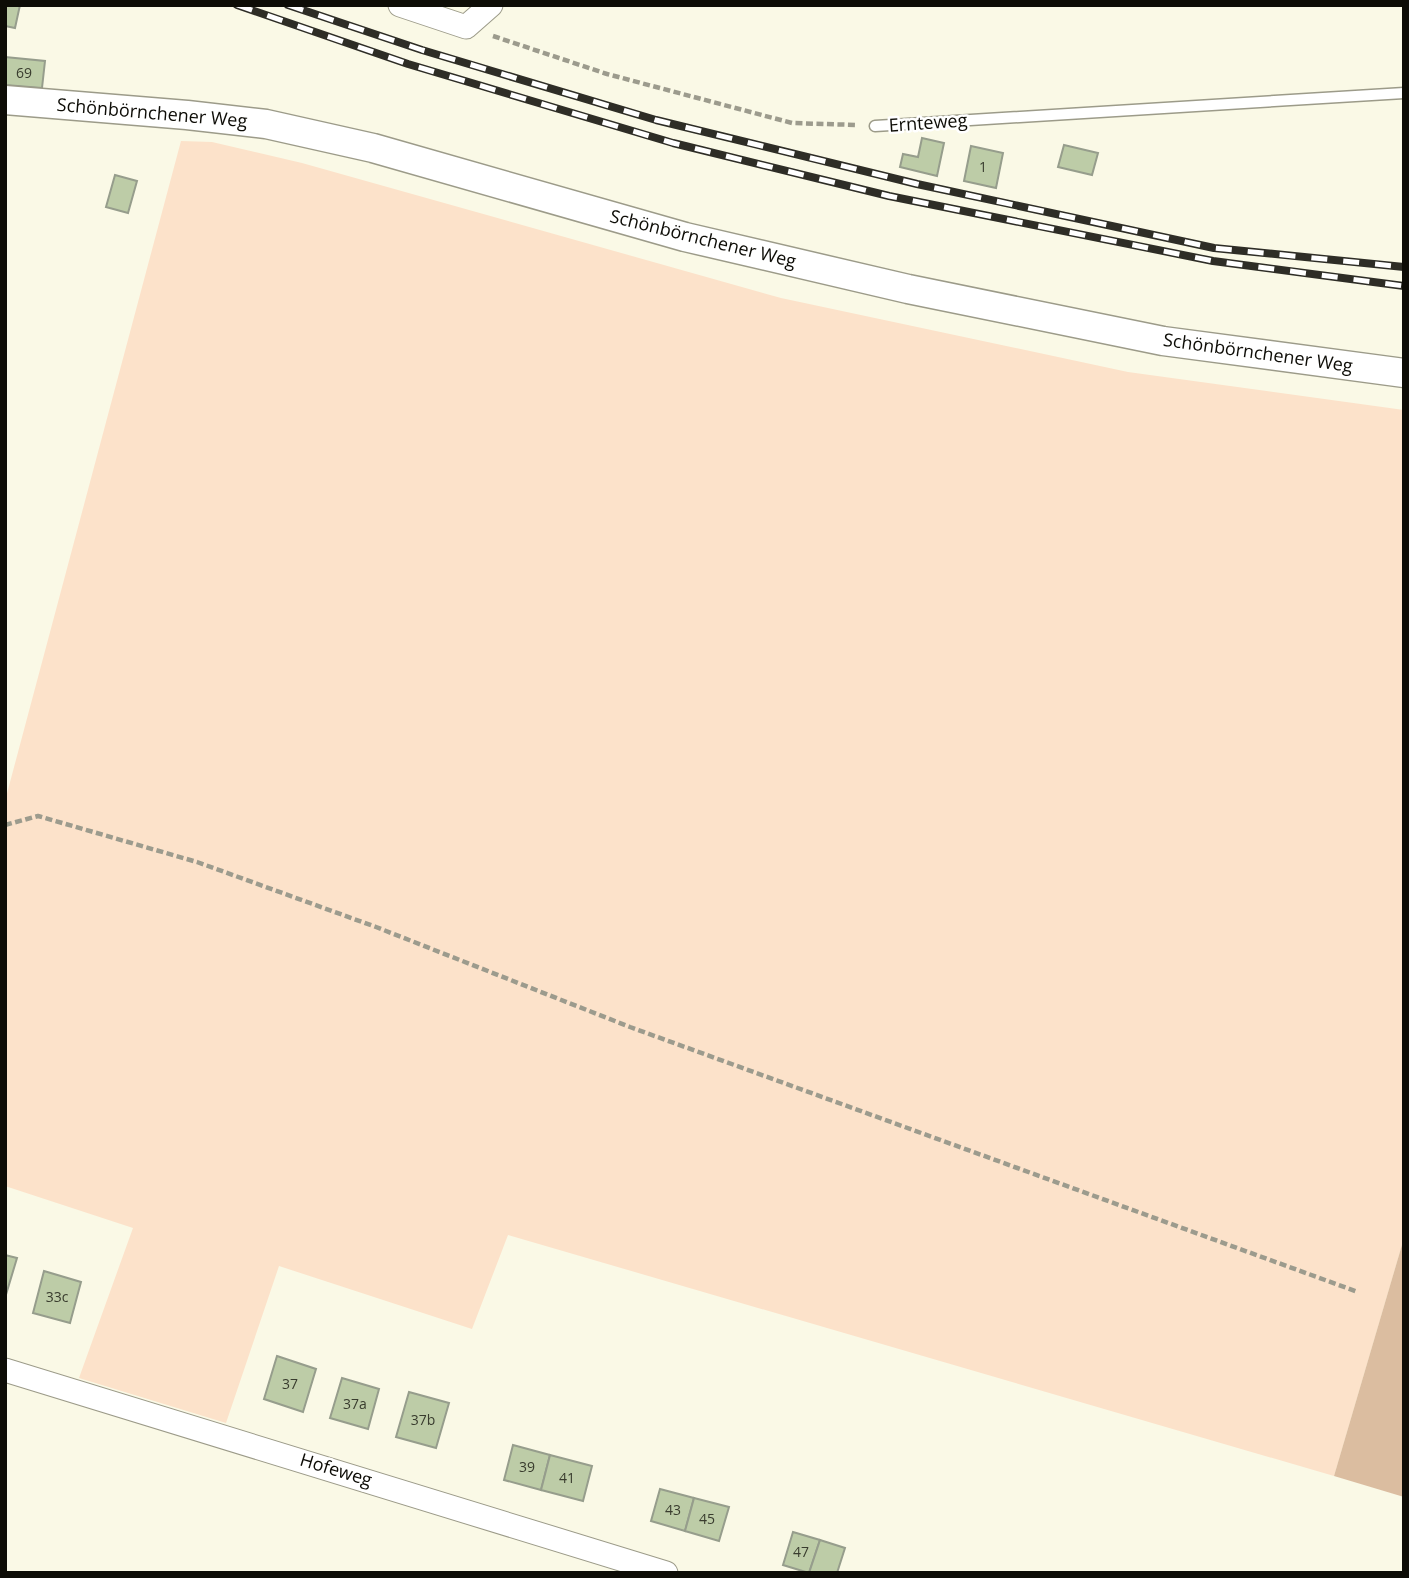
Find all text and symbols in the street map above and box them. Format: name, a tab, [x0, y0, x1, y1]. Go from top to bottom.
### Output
house number: 69	[16, 63, 32, 82]
street label: Schönbörnchener Weg	[56, 92, 249, 132]
street label: Ernteweg	[888, 107, 968, 137]
house number: 1	[979, 157, 987, 176]
street label: Schönbörnchener Weg	[608, 203, 799, 273]
street label: Schönbörnchener Weg	[1162, 327, 1355, 377]
house number: 33c	[46, 1287, 69, 1306]
house number: 37	[282, 1374, 298, 1393]
house number: 37a	[343, 1394, 367, 1413]
house number: 37b	[411, 1410, 435, 1429]
street label: Hofeweg	[297, 1447, 375, 1491]
house number: 39	[519, 1457, 535, 1476]
house number: 41	[559, 1468, 575, 1487]
house number: 43	[665, 1500, 681, 1519]
house number: 45	[699, 1509, 715, 1528]
house number: 47	[793, 1542, 809, 1561]

